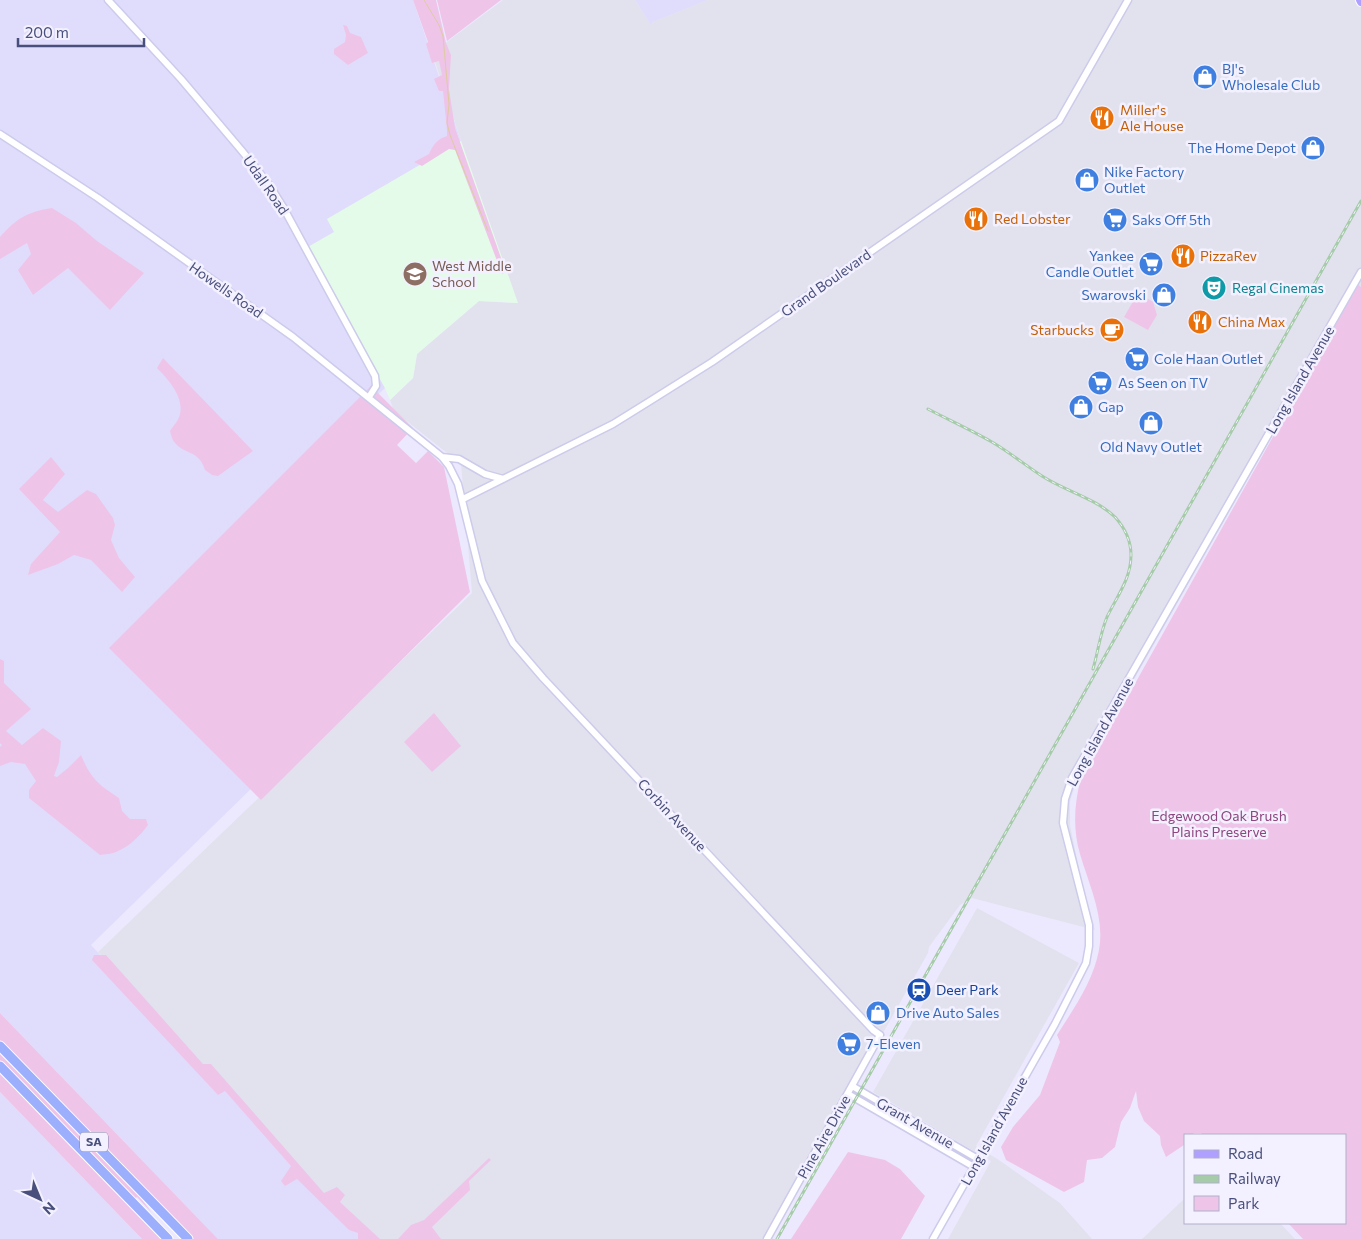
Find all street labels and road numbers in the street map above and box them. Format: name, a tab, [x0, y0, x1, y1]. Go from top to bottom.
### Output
street label: Udall Road	[240, 152, 293, 217]
street label: Grand Boulevard	[778, 245, 874, 320]
street label: Howells Road	[186, 258, 266, 321]
street label: Long Island Avenue	[1262, 323, 1337, 437]
street label: Long Island Avenue	[1063, 675, 1136, 789]
street label: Corbin Avenue	[635, 775, 710, 854]
street label: Long Island Avenue	[957, 1074, 1030, 1188]
street label: Pine Aire Drive	[794, 1092, 854, 1182]
street label: Grant Avenue	[874, 1094, 957, 1151]
road number: SA	[80, 1132, 108, 1152]

